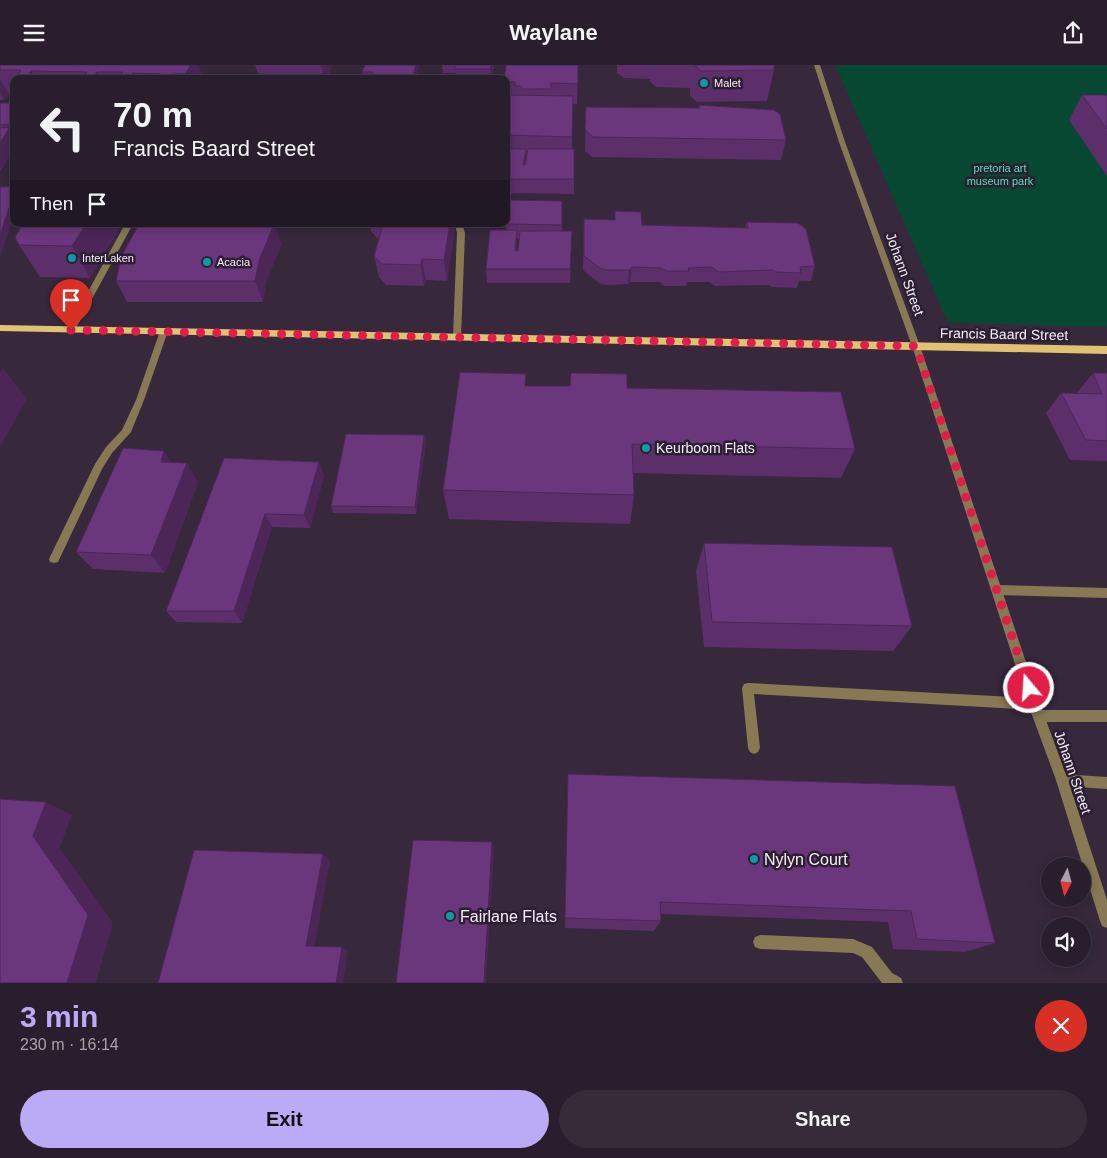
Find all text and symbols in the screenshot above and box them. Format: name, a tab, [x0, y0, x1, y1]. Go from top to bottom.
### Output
icon: menu	[20, 19, 48, 47]
icon: share	[1059, 19, 1087, 47]
text: Waylane	[509, 20, 598, 45]
marker: Malet	[698, 77, 710, 89]
place label: Malet	[714, 77, 741, 89]
icon: left	[30, 95, 95, 160]
text: 70 m	[113, 95, 193, 134]
text: Francis Baard Street	[113, 136, 315, 161]
park label: pretoria art museum park	[967, 162, 1034, 187]
icon: arrive	[83, 190, 111, 218]
text: Then	[30, 193, 73, 214]
street label: Johann Street	[883, 230, 927, 318]
marker: InterLaken	[66, 252, 78, 264]
place label: InterLaken	[82, 252, 134, 264]
marker: Acacia	[201, 256, 213, 268]
place label: Acacia	[217, 256, 251, 268]
pin	[50, 279, 92, 330]
icon: arrive	[57, 286, 85, 314]
street label: Francis Baard Street	[940, 325, 1068, 343]
place label: Keurboom Flats	[656, 440, 755, 456]
marker: Keurboom Flats	[640, 442, 652, 454]
position arrow	[1002, 661, 1054, 713]
street label: Johann Street	[1051, 728, 1095, 816]
place label: Nylyn Court	[764, 851, 848, 868]
marker: Nylyn Court	[748, 853, 760, 865]
north arrow	[1041, 857, 1091, 907]
map controls	[1041, 857, 1091, 967]
place label: Fairlane Flats	[460, 908, 557, 925]
marker: Fairlane Flats	[444, 910, 456, 922]
button: sound	[1041, 917, 1091, 967]
text: 3 min	[20, 1000, 98, 1033]
button: close	[1035, 1000, 1087, 1052]
text: 230 m · 16:14	[20, 1036, 119, 1053]
button: Exit	[20, 1090, 549, 1148]
button: Share	[559, 1090, 1087, 1148]

